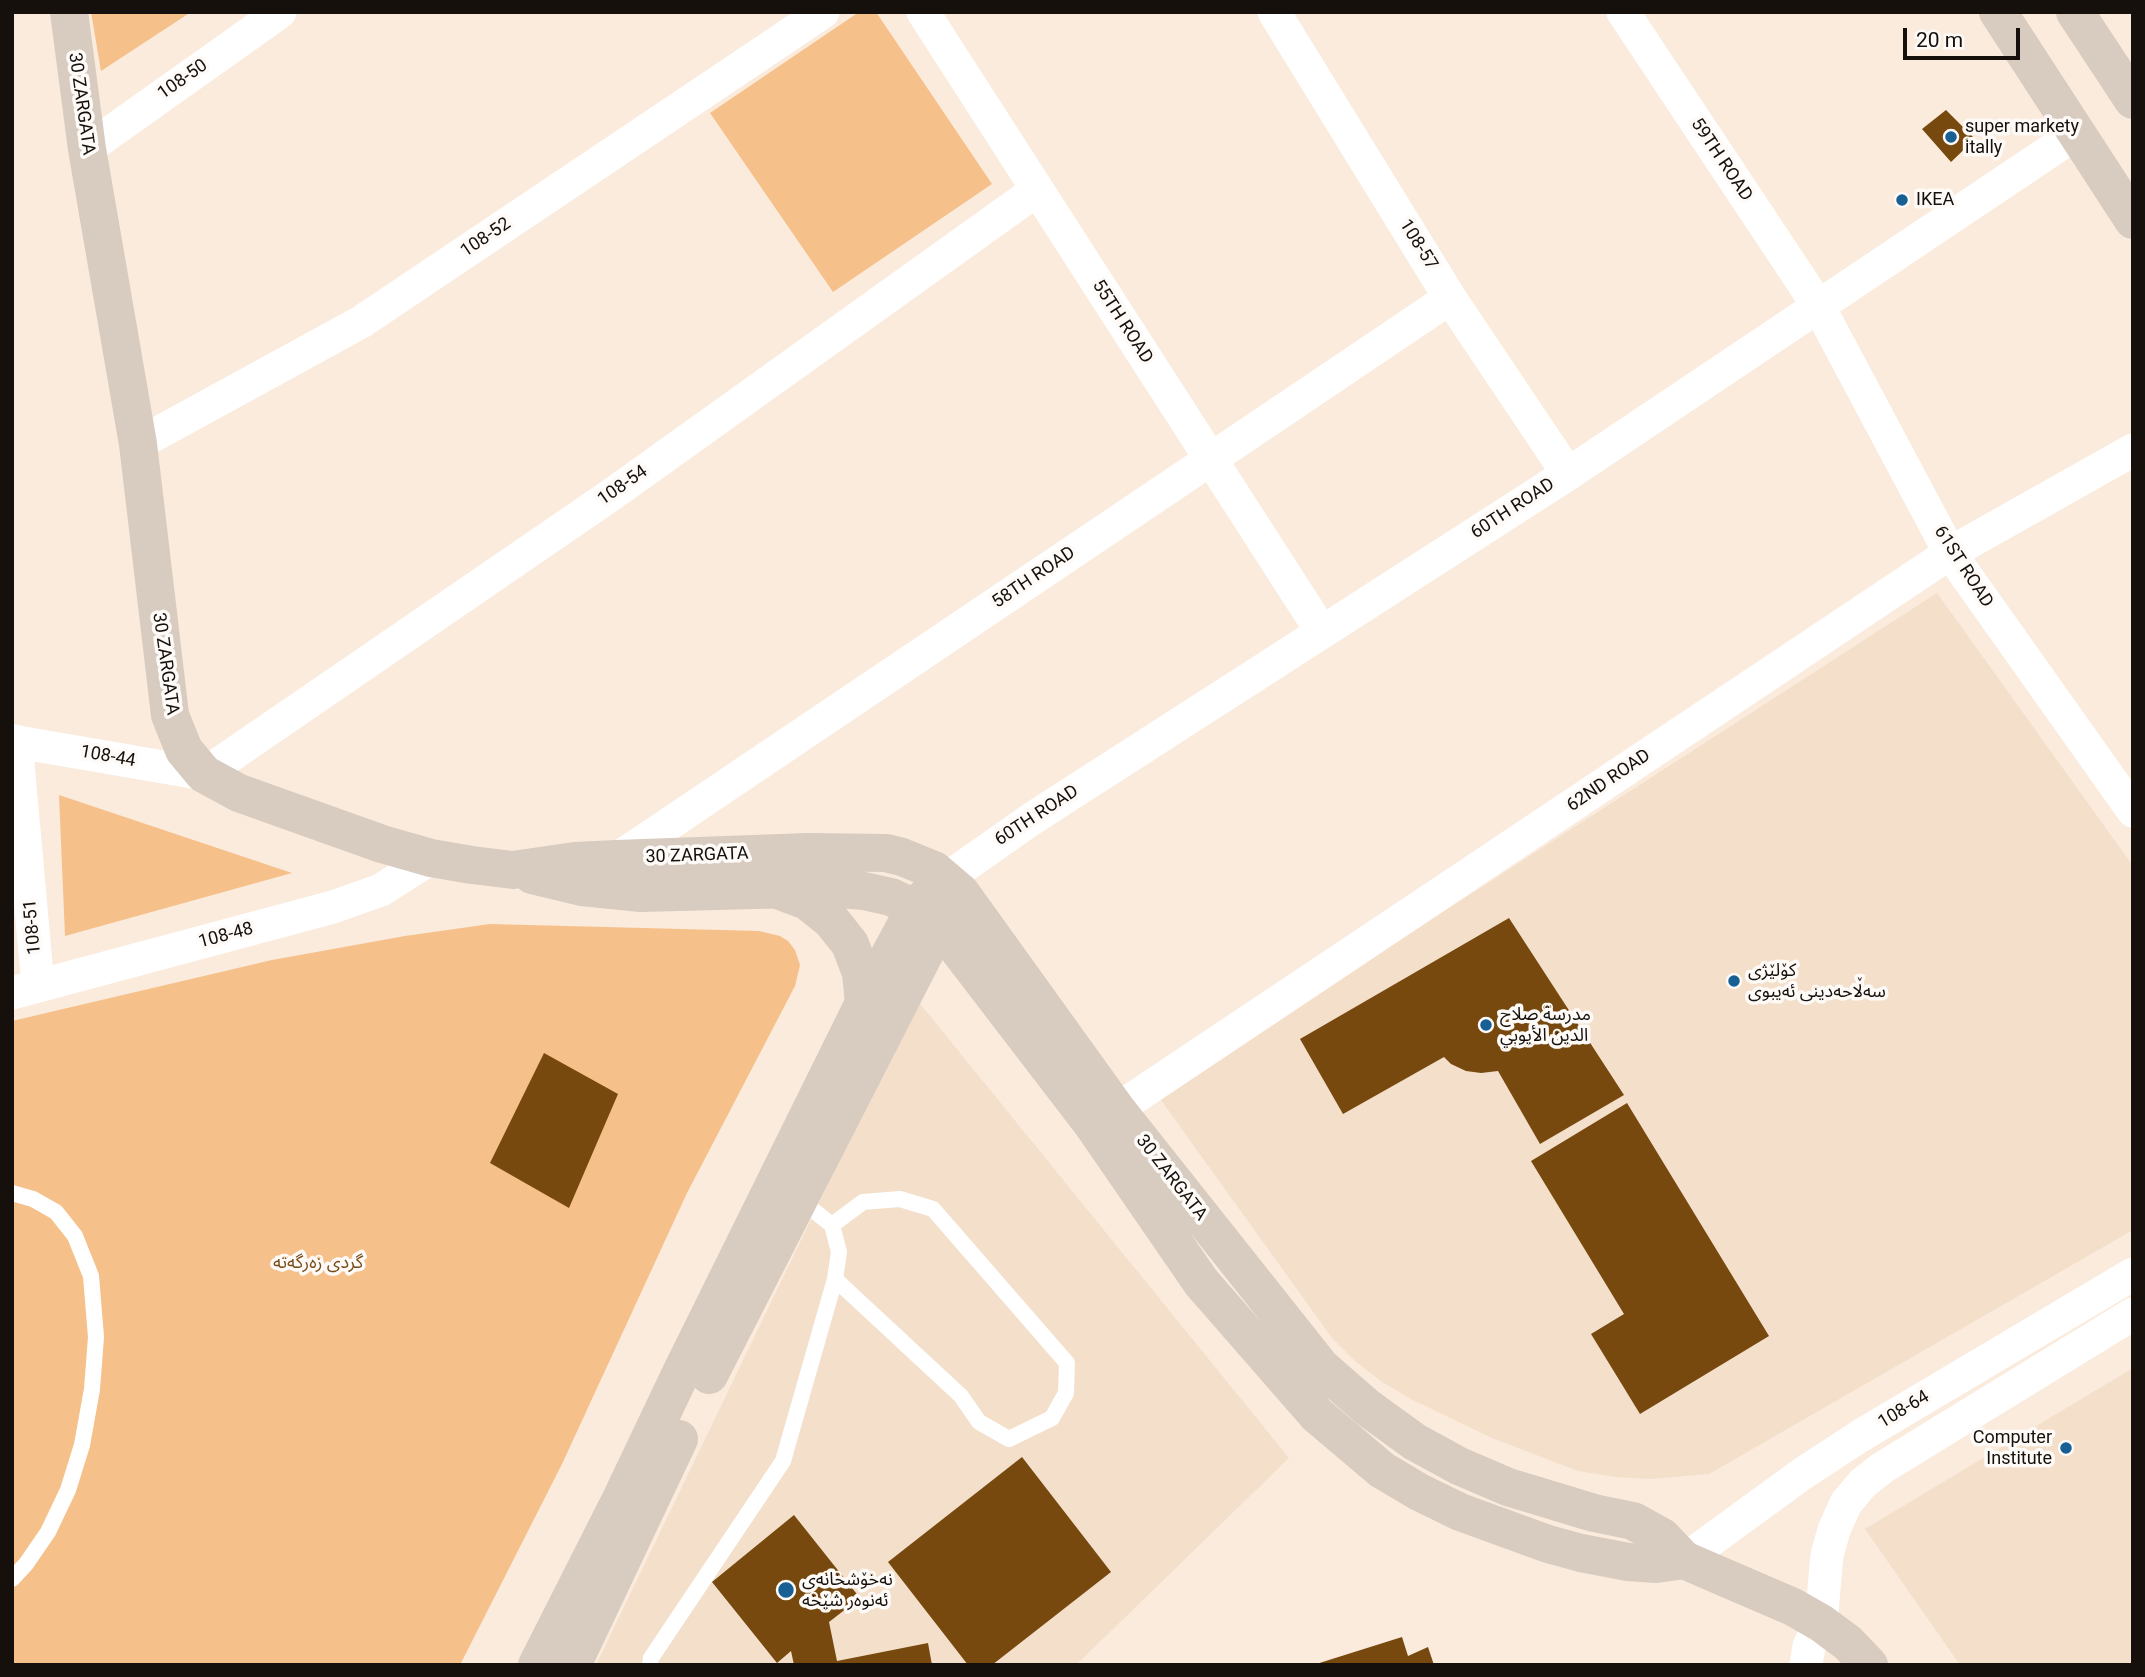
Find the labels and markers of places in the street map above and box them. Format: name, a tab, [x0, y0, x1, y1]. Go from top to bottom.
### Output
place label: super markety itally	[1965, 116, 2079, 158]
marker: super markety itally	[1943, 129, 1959, 145]
place label: IKEA	[1916, 189, 1954, 211]
marker: IKEA	[1894, 192, 1910, 208]
place label: کۆلێژی سەڵاحەدینی ئەیبوی	[1748, 960, 1886, 1002]
marker: کۆلێژی سەڵاحەدینی ئەیبوی	[1726, 973, 1742, 989]
place label: مدرسة صلاح الدين الأيوبي	[1500, 1004, 1591, 1046]
marker: مدرسة صلاح الدين الأيوبي	[1478, 1017, 1494, 1033]
place label: Computer Institute	[1973, 1427, 2052, 1470]
marker: Computer Institute	[2058, 1440, 2074, 1456]
place label: نەخۆشخانەی ئەنوەر شێخە	[802, 1569, 893, 1612]
marker: نەخۆشخانەی ئەنوەر شێخە	[776, 1580, 796, 1600]

